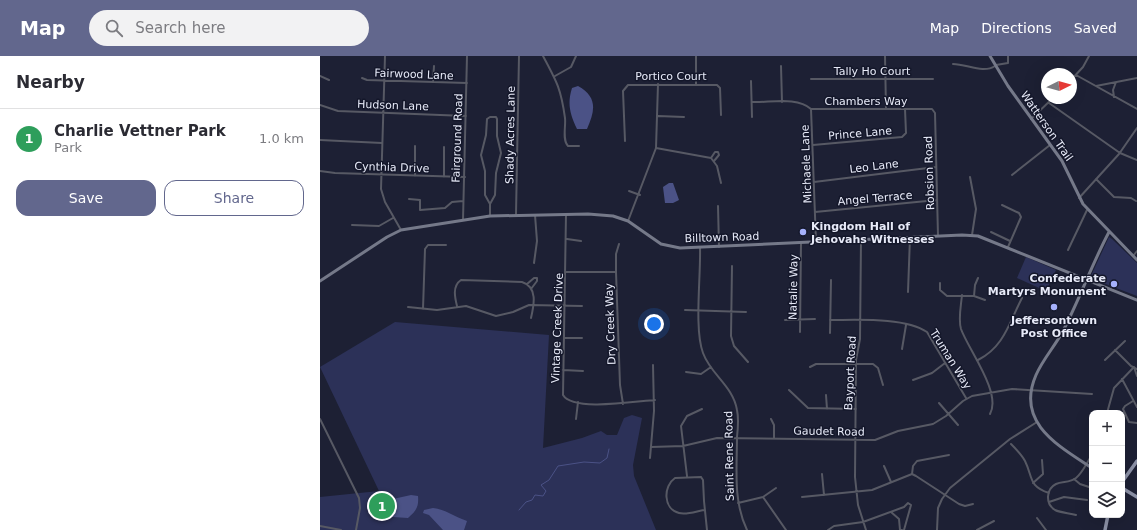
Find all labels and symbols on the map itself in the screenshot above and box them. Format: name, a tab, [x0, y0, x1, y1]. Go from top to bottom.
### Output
street label: Tally Ho Court	[833, 65, 911, 78]
street label: Fairwood Lane	[374, 67, 454, 82]
north arrow	[1041, 68, 1077, 104]
street label: Portico Court	[635, 70, 707, 83]
street label: Shady Acres Lane	[503, 86, 518, 184]
street label: Watterson Trail	[1018, 89, 1076, 164]
street label: Fairground Road	[449, 93, 466, 183]
street label: Chambers Way	[824, 95, 908, 108]
street label: Hudson Lane	[357, 98, 429, 113]
street label: Michaele Lane	[799, 124, 814, 204]
street label: Prince Lane	[828, 124, 893, 143]
street label: Robsion Road	[922, 136, 937, 210]
street label: Leo Lane	[849, 157, 900, 176]
street label: Cynthia Drive	[354, 160, 430, 175]
street label: Angel Terrace	[837, 189, 913, 208]
place label: Kingdom Hall of Jehovahs Witnesses	[810, 220, 935, 246]
marker: Kingdom Hall of Jehovahs Witnesses	[798, 227, 808, 237]
street label: Billtown Road	[684, 230, 760, 245]
street label: Natalie Way	[786, 254, 801, 320]
street label: Vintage Creek Drive	[549, 272, 566, 383]
place label: Confederate Martyrs Monument	[988, 272, 1106, 298]
marker: Confederate Martyrs Monument	[1109, 279, 1119, 289]
street label: Dry Creek Way	[603, 282, 618, 365]
marker: Jeffersontown Post Office	[1049, 302, 1059, 312]
your location	[644, 314, 664, 334]
place label: Jeffersontown Post Office	[1010, 314, 1097, 340]
street label: Truman Way	[927, 326, 974, 392]
street label: Bayport Road	[842, 336, 859, 411]
street label: Saint Rene Road	[722, 411, 737, 501]
street label: Gaudet Road	[793, 424, 865, 439]
pin: 1	[369, 491, 395, 521]

